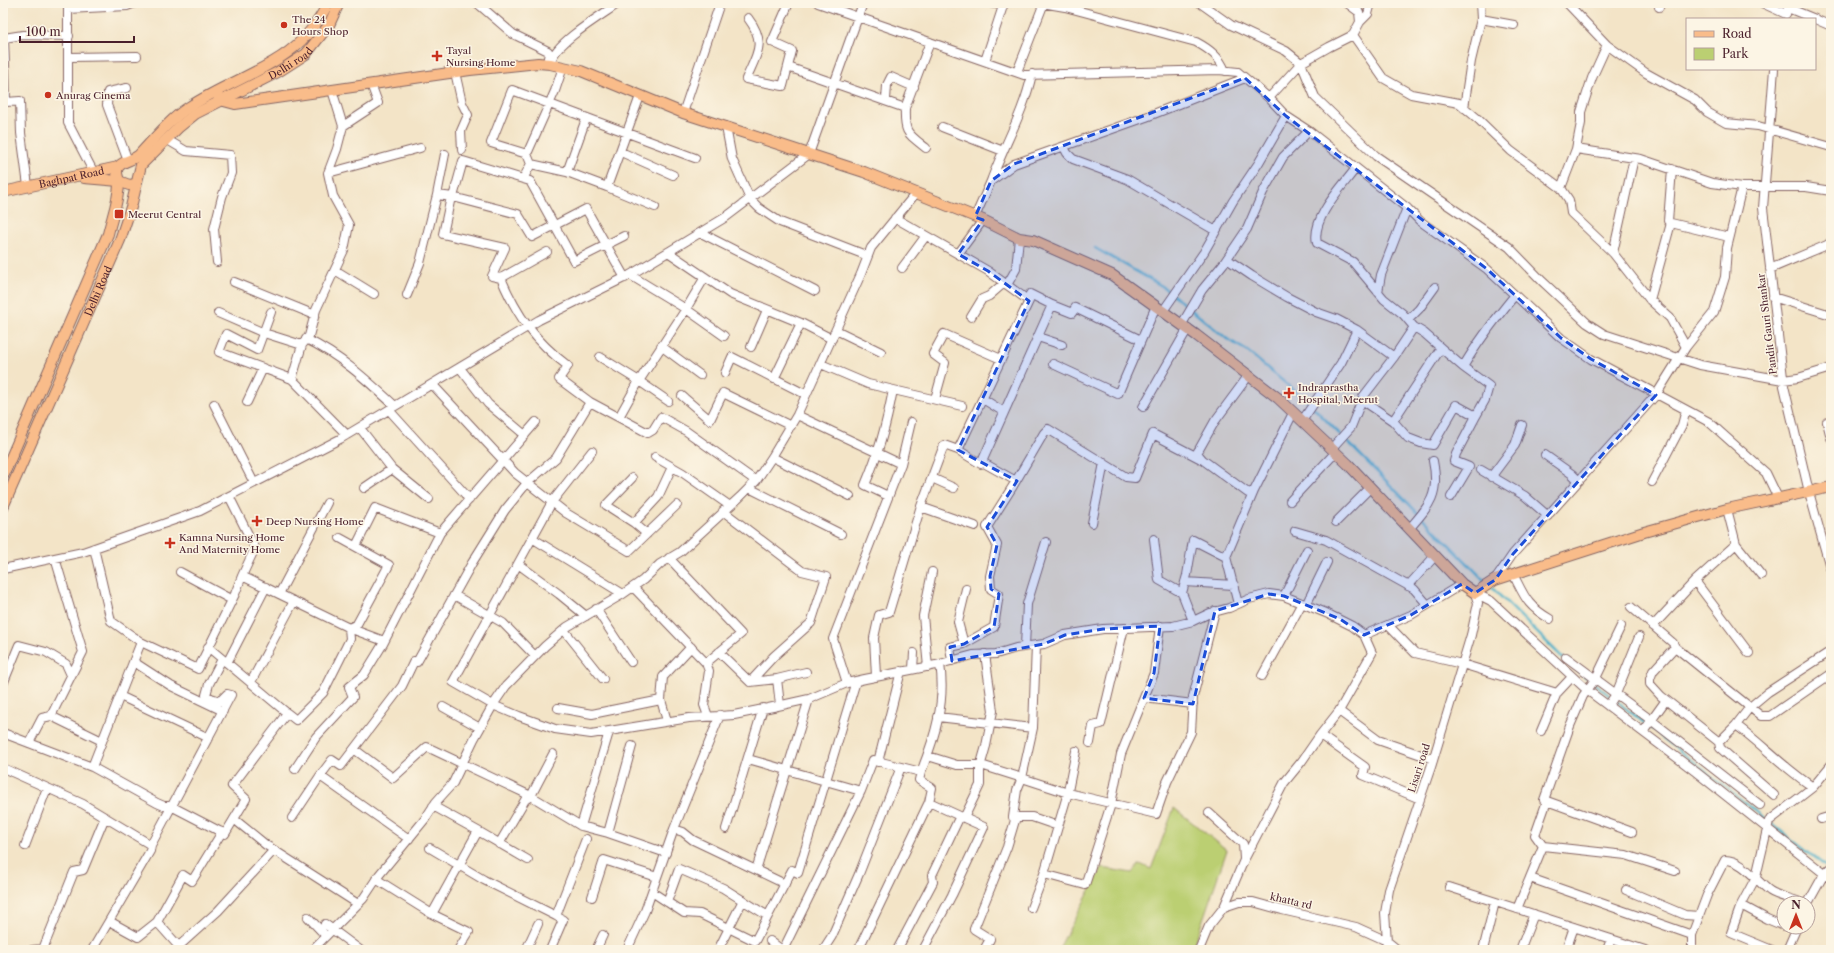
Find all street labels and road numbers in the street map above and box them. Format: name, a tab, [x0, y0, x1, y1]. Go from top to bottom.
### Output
street label: Delhi road	[266, 44, 315, 82]
street label: Baghpat Road	[38, 164, 105, 191]
street label: Delhi Road	[81, 264, 114, 318]
street label: Pandit Gauri Shankar	[1754, 272, 1780, 375]
street label: Lisari road	[1405, 742, 1433, 794]
street label: khatta rd	[1269, 890, 1313, 912]

